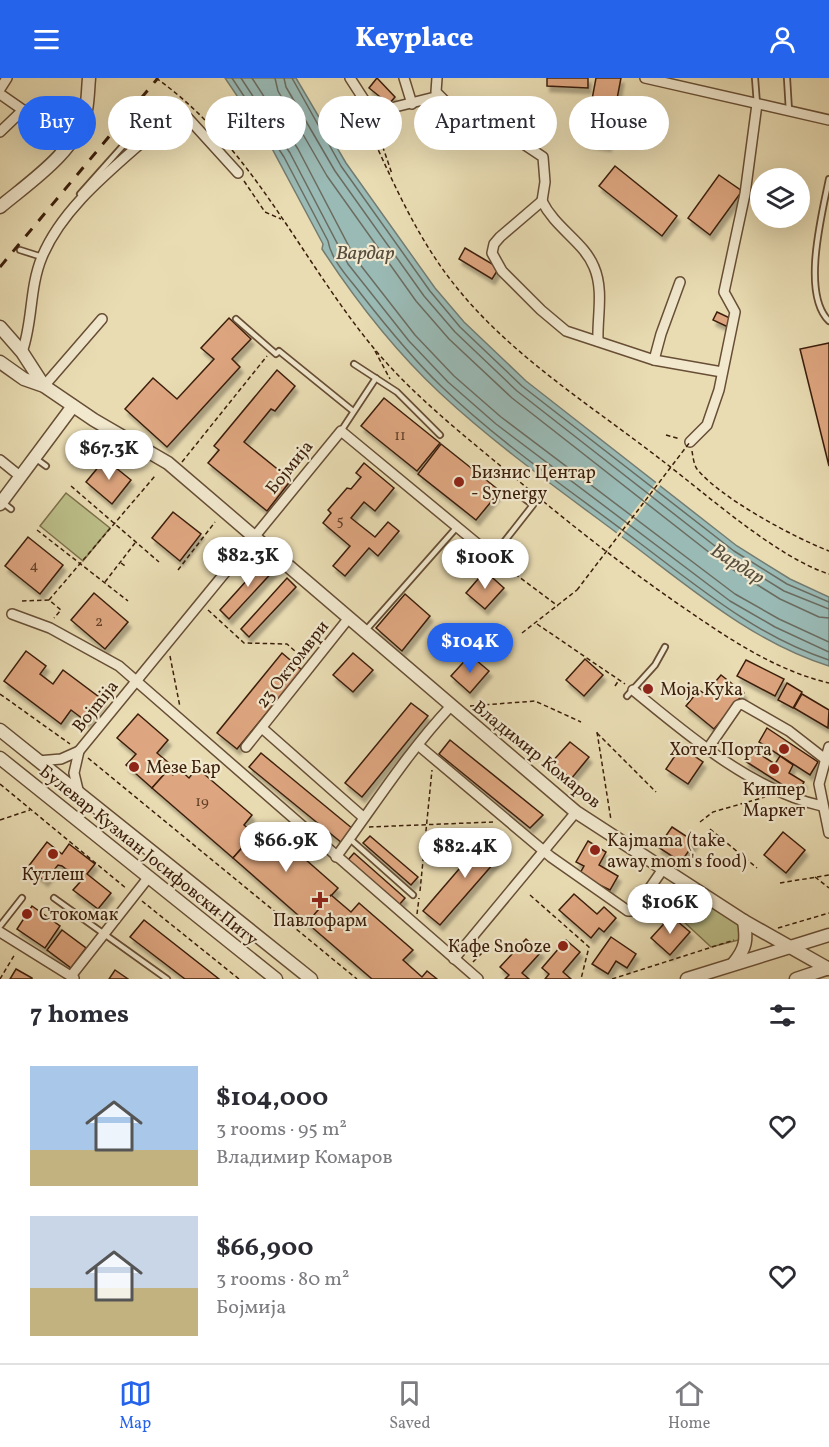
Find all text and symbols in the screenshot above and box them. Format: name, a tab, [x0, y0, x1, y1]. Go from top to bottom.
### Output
text: Keyplace	[355, 20, 474, 58]
icon: menu	[30, 23, 63, 56]
icon: person	[766, 23, 799, 56]
chip: Buy	[18, 96, 96, 150]
chip: Rent	[108, 96, 193, 150]
chip: Filters	[205, 96, 306, 150]
chip: New	[318, 96, 402, 150]
chip: Apartment	[414, 96, 557, 150]
chip: House	[569, 96, 669, 150]
map controls	[750, 168, 810, 228]
button: layers	[750, 168, 810, 228]
water label: Вардар	[336, 240, 395, 268]
house number: 11	[394, 426, 406, 447]
pin: $67.3K	[60, 430, 158, 481]
text: $67.3K	[79, 435, 139, 463]
street label: Бојмија	[261, 436, 320, 500]
place label: Бизнис Центар - Synergy	[471, 461, 596, 507]
marker: Бизнис Центар - Synergy	[452, 475, 466, 489]
house number: 5	[336, 511, 344, 532]
pin: $82.3K	[199, 537, 297, 588]
water label: Вардар	[705, 537, 770, 592]
pin: $100K	[443, 539, 527, 590]
text: $82.3K	[217, 542, 279, 570]
text: $100K	[456, 544, 514, 572]
house number: 4	[30, 556, 39, 577]
house number: 2	[95, 612, 103, 633]
street label: 23 Октомври	[251, 616, 336, 714]
pin: $104K	[428, 623, 512, 674]
text: $104K	[441, 628, 499, 656]
street label: Bojmija	[67, 675, 125, 739]
place label: Moja Kyka	[660, 678, 743, 703]
marker: Moja Kyka	[641, 682, 655, 696]
street label: Владимир Комаров	[466, 695, 606, 815]
place label: Хотел Порта	[669, 738, 772, 763]
marker: Хотел Порта	[777, 742, 791, 756]
place label: Мезе Бар	[146, 756, 221, 781]
street label: Булевар Кузман Јосифовски Питу	[33, 760, 263, 953]
marker: Мезе Бар	[127, 760, 141, 774]
marker: Киппер Маркет	[767, 762, 781, 776]
place label: Киппер Маркет	[743, 778, 805, 824]
house number: 19	[195, 792, 209, 813]
pin: $66.9K	[237, 822, 335, 873]
text: $66.9K	[254, 827, 318, 855]
pin: $82.4K	[416, 828, 514, 879]
place label: Kajmama (take away mom's food)	[607, 829, 747, 875]
text: $82.4K	[433, 833, 497, 861]
marker: Kajmama (take away mom's food)	[588, 843, 602, 857]
marker: Кутлеш	[46, 847, 60, 861]
place label: Кутлеш	[21, 863, 85, 888]
pin: $106K	[628, 884, 712, 935]
text: $106K	[641, 889, 699, 917]
marker: Павлофарм	[313, 893, 327, 907]
place label: Стокомак	[39, 903, 119, 928]
marker: Стокомак	[20, 907, 34, 921]
place label: Павлофарм	[273, 909, 367, 934]
place label: Кафе Snooze	[448, 935, 551, 960]
marker: Кафе Snooze	[556, 939, 570, 953]
text: 7 homes	[30, 997, 129, 1033]
icon: filters	[766, 999, 799, 1032]
text: $104,000	[216, 1080, 328, 1116]
icon: home	[78, 1090, 150, 1162]
icon: heart	[766, 1110, 799, 1143]
text: 3 rooms · 95 m²	[216, 1116, 347, 1144]
text: Владимир Комаров	[216, 1144, 393, 1172]
text: $66,900	[216, 1230, 313, 1266]
icon: home	[78, 1240, 150, 1312]
icon: heart	[766, 1260, 799, 1293]
text: 3 rooms · 80 m²	[216, 1266, 349, 1294]
text: Бојмија	[216, 1294, 286, 1322]
tab: Map	[119, 1377, 152, 1435]
tab: Saved	[389, 1377, 430, 1435]
tab: Home	[668, 1377, 710, 1435]

